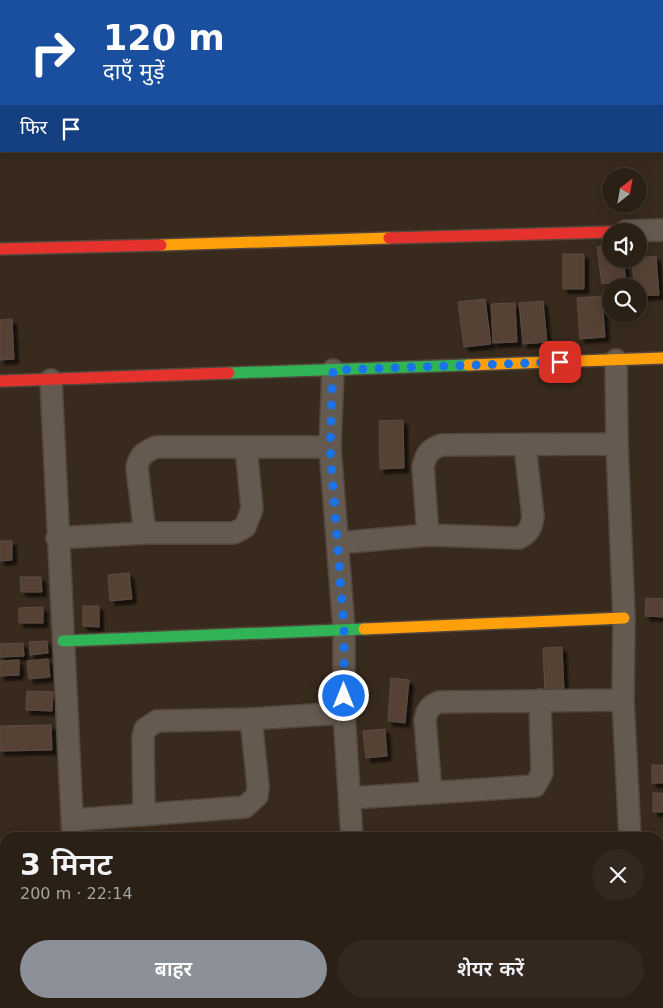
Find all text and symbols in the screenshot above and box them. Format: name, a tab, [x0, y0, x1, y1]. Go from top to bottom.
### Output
text: 120 m	[103, 18, 225, 58]
icon: right	[20, 20, 85, 85]
text: दाएँ मुड़ें	[103, 59, 164, 84]
icon: arrive	[57, 115, 85, 143]
text: फिर	[20, 116, 47, 138]
north arrow	[602, 168, 648, 212]
map controls	[602, 168, 647, 323]
button: sound	[602, 223, 647, 268]
button: search	[602, 278, 647, 323]
pin	[539, 341, 581, 383]
icon: arrive	[546, 348, 574, 376]
position arrow	[317, 669, 369, 721]
text: 3 मिनट	[20, 847, 112, 882]
button: close	[592, 849, 644, 901]
text: 200 m · 22:14	[20, 884, 133, 903]
button: बाहर	[20, 940, 327, 998]
button: शेयर करें	[337, 940, 644, 998]

